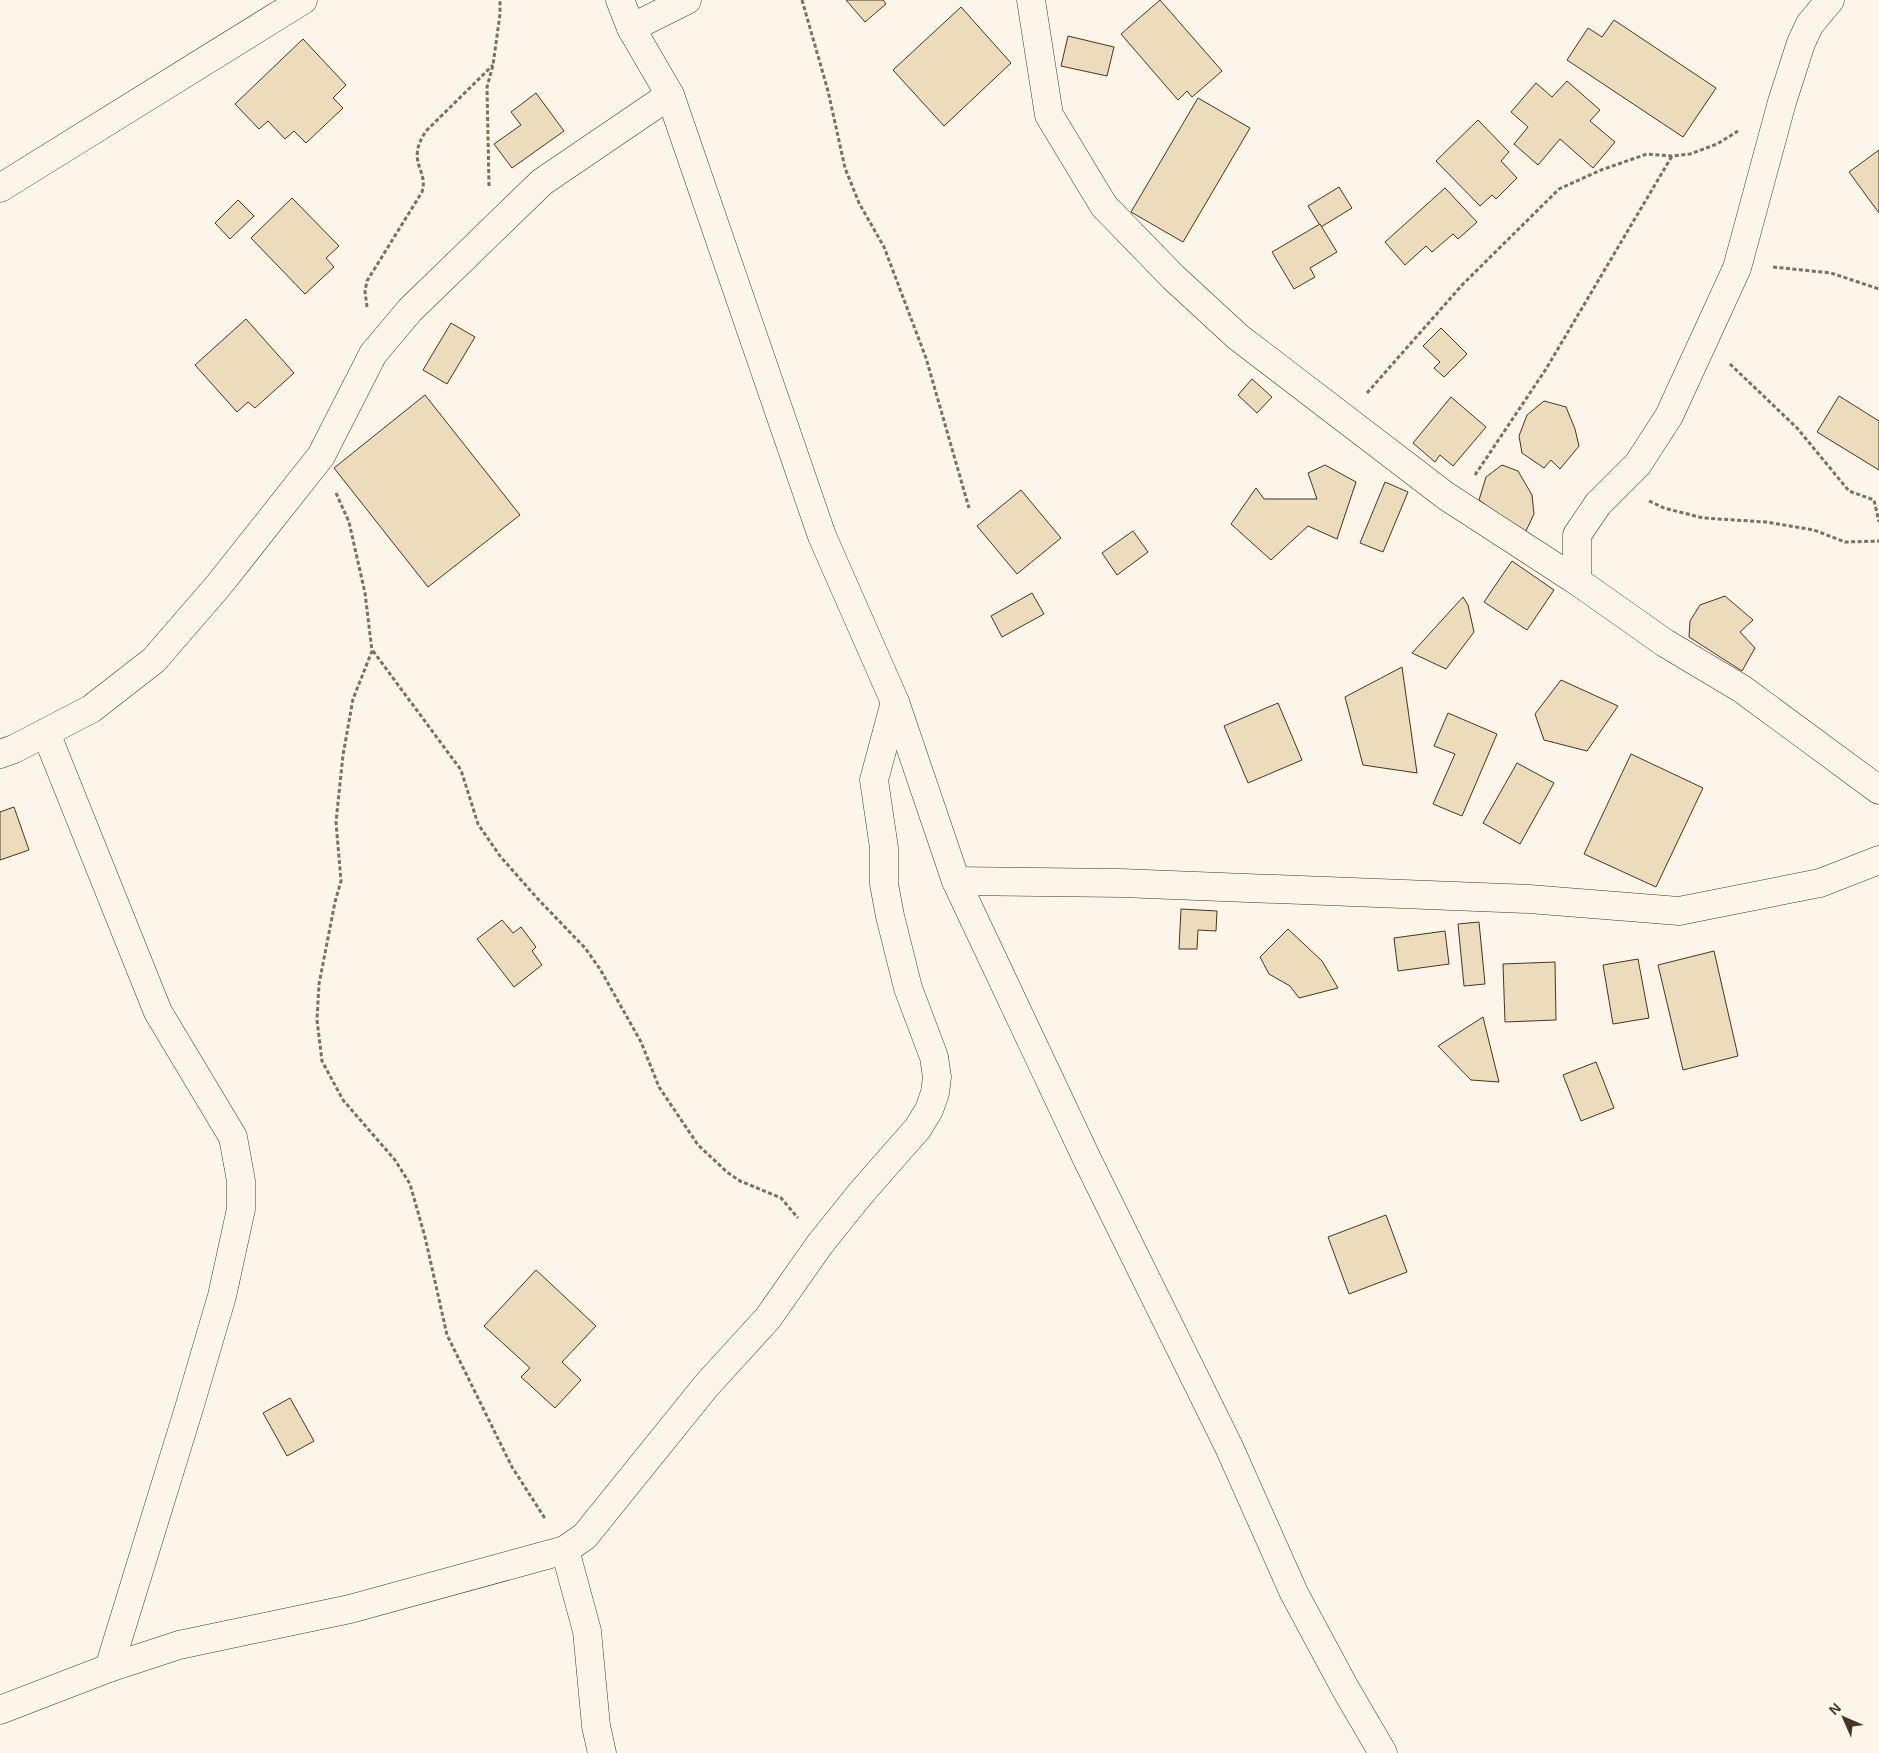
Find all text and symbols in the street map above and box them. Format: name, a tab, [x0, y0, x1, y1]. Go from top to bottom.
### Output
north arrow	[1819, 1693, 1869, 1743]
text: N	[1826, 1700, 1844, 1718]

